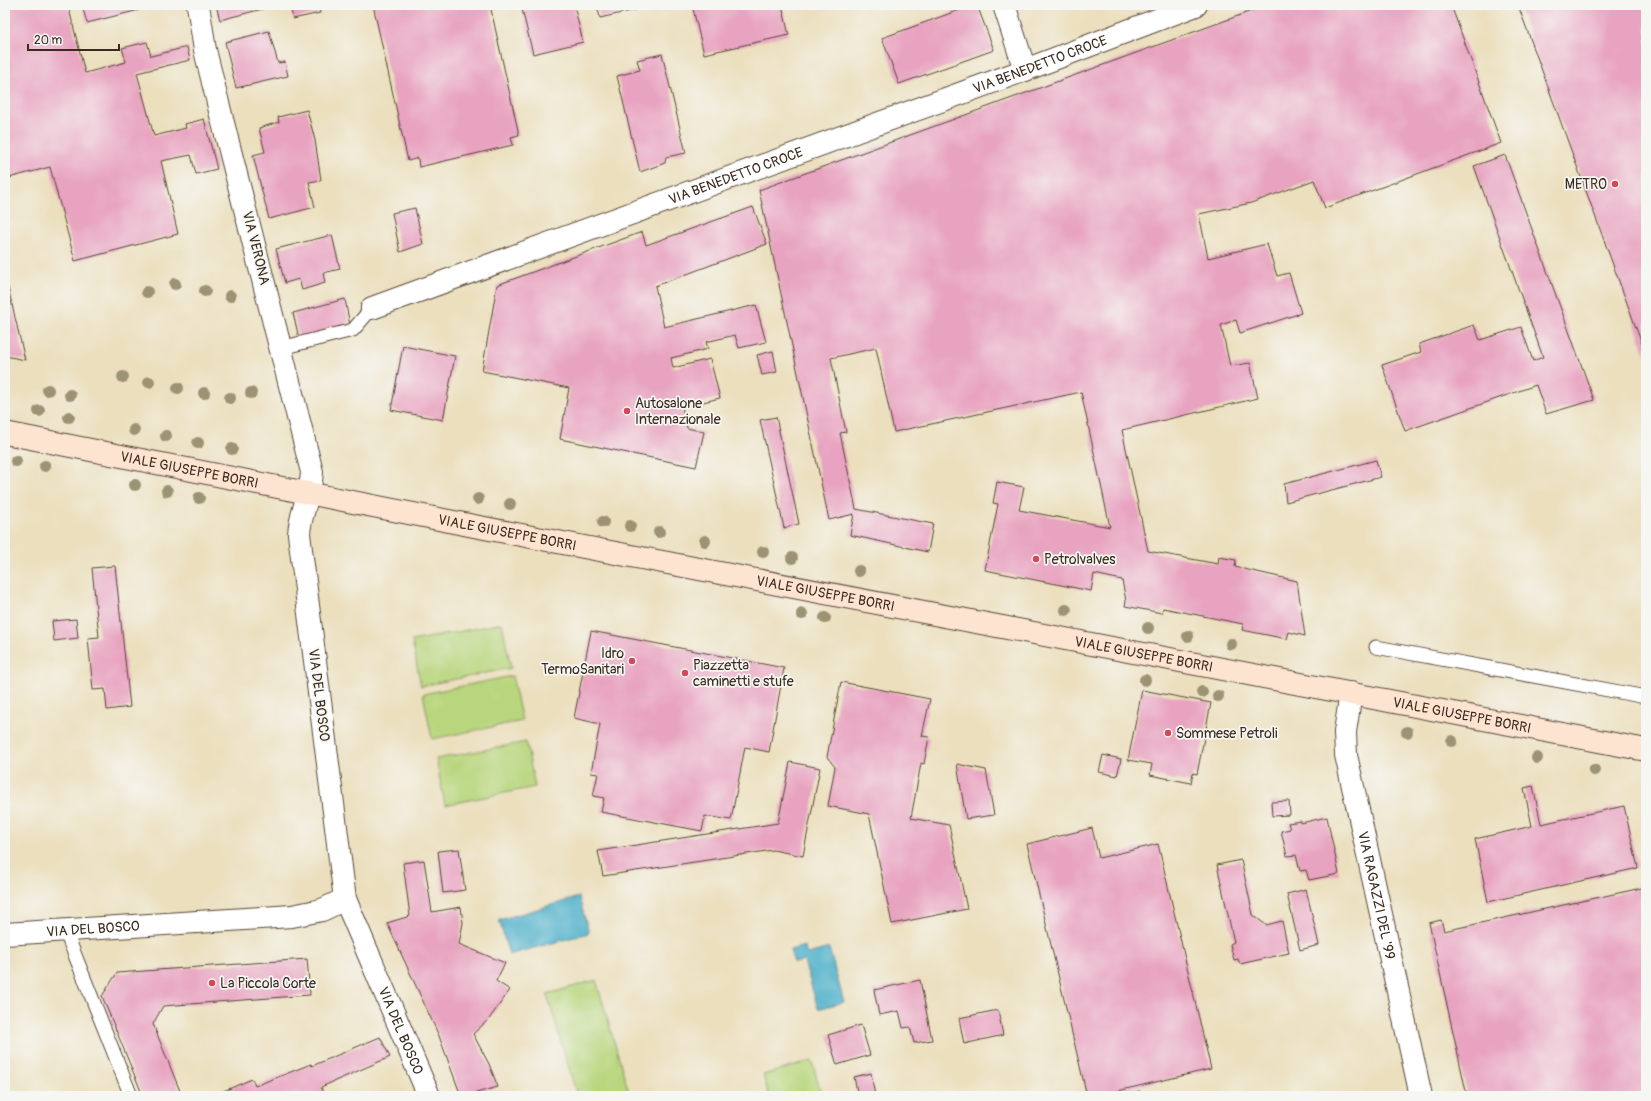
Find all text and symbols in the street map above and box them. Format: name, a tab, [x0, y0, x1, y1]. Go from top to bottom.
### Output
scale bar	[28, 26, 119, 52]
street label: VIA BENEDETTO CROCE	[970, 31, 1109, 97]
text: 20 m	[34, 33, 63, 48]
street label: VIA BENEDETTO CROCE	[666, 143, 805, 208]
place label: METRO	[1565, 176, 1607, 193]
marker: METRO	[1610, 179, 1620, 189]
street label: VIA VERONA	[239, 209, 273, 287]
place label: Autosalone Internazionale	[635, 395, 721, 428]
marker: Autosalone Internazionale	[622, 406, 632, 416]
street label: VIALE GIUSEPPE BORRI	[119, 448, 260, 492]
street label: VIALE GIUSEPPE BORRI	[437, 511, 578, 554]
place label: Petrolvalves	[1044, 551, 1116, 568]
marker: Petrolvalves	[1031, 554, 1041, 564]
street label: VIALE GIUSEPPE BORRI	[755, 572, 896, 615]
street label: VIALE GIUSEPPE BORRI	[1073, 632, 1214, 676]
place label: Idro TermoSanitari	[541, 645, 625, 678]
street label: VIA DEL BOSCO	[305, 648, 333, 742]
marker: Idro TermoSanitari	[627, 656, 637, 666]
place label: Piazzetta caminetti e stufe	[693, 657, 794, 690]
marker: Piazzetta caminetti e stufe	[680, 668, 690, 678]
street label: VIALE GIUSEPPE BORRI	[1391, 693, 1533, 736]
place label: Sommese Petroli	[1176, 725, 1278, 742]
marker: Sommese Petroli	[1163, 728, 1173, 738]
street label: VIA RAGAZZI DEL '99	[1355, 830, 1399, 961]
street label: VIA DEL BOSCO	[46, 917, 140, 940]
place label: La Piccola Corte	[220, 975, 316, 992]
marker: La Piccola Corte	[207, 978, 217, 988]
street label: VIA DEL BOSCO	[375, 984, 427, 1077]

